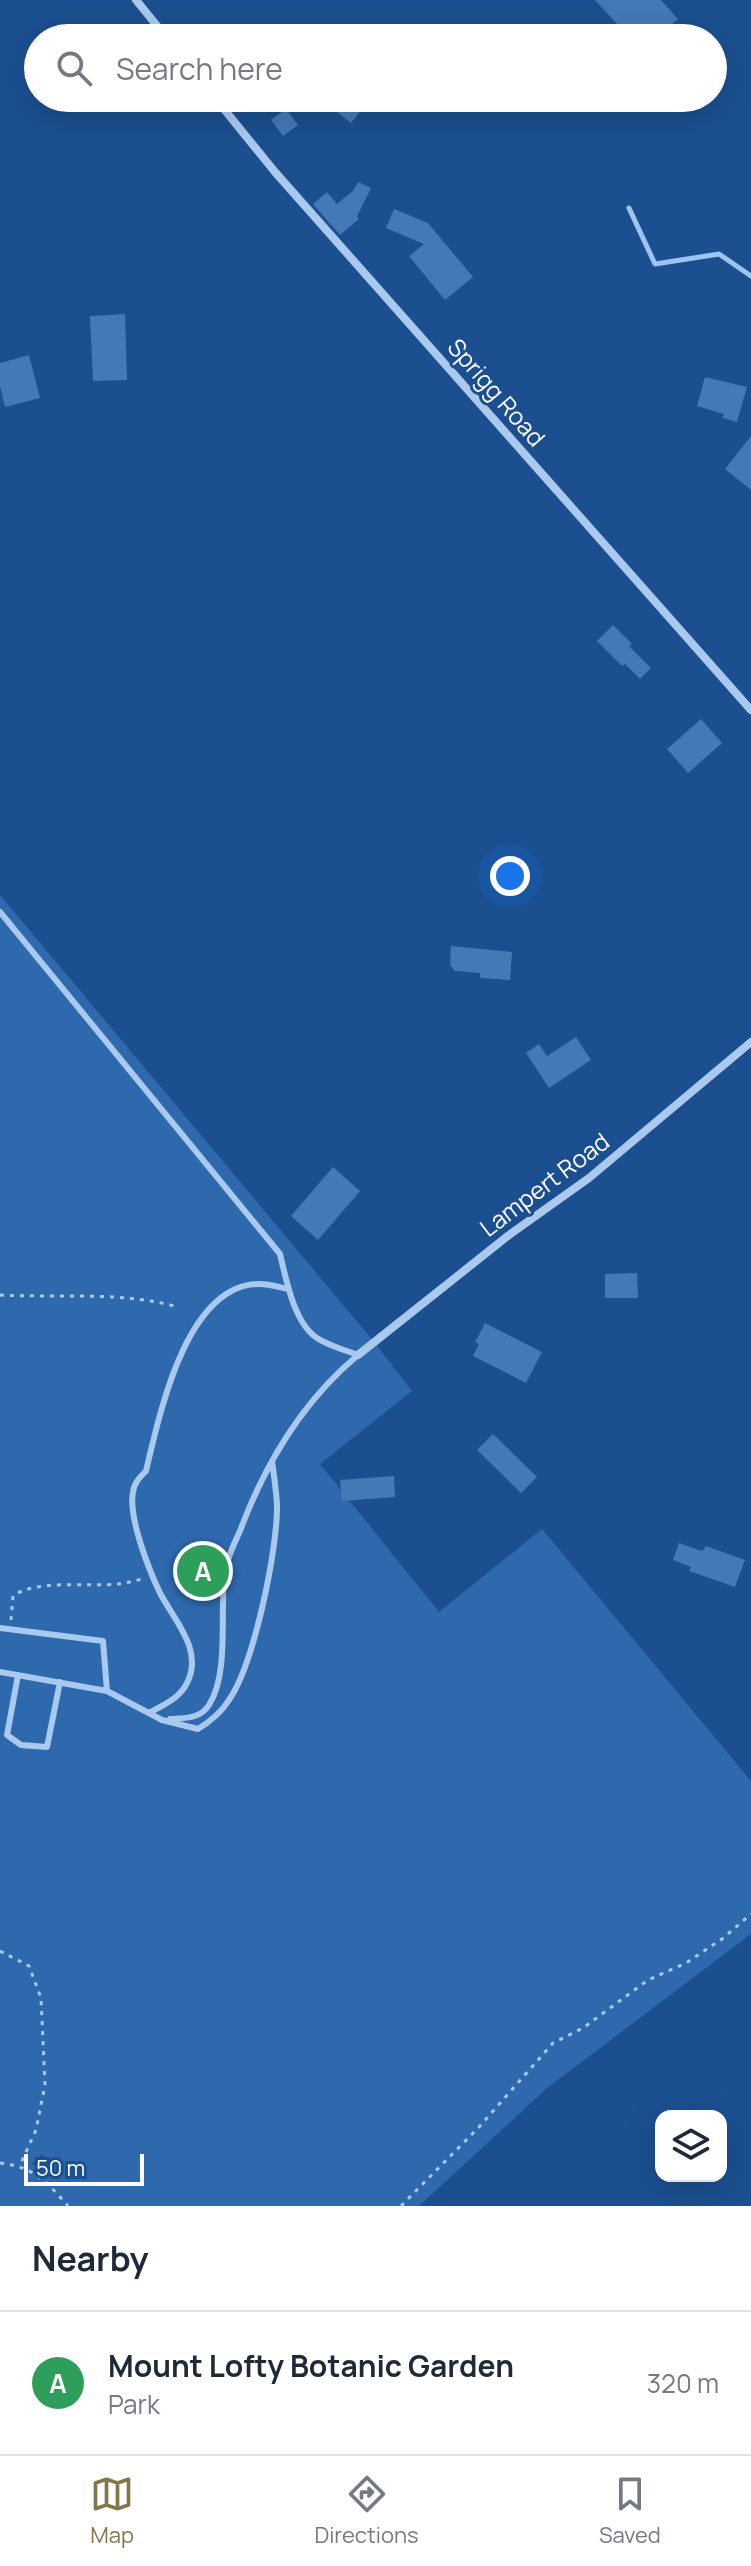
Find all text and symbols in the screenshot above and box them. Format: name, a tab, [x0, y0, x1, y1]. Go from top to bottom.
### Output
search box	[24, 24, 727, 112]
icon: search	[52, 46, 96, 90]
text: Search here	[116, 48, 283, 89]
street label: Sprigg Road	[441, 331, 553, 453]
your location	[490, 856, 530, 896]
street label: Lampert Road	[473, 1124, 615, 1244]
pin: A	[177, 1541, 229, 1601]
map controls	[655, 2110, 727, 2182]
button: layers	[655, 2110, 727, 2182]
scale bar	[24, 2150, 144, 2186]
text: 50 m	[36, 2153, 85, 2183]
text: Nearby	[32, 2235, 148, 2281]
text: Mount Lofty Botanic Garden	[108, 2345, 514, 2386]
text: A	[49, 2365, 67, 2401]
text: 320 m	[647, 2365, 719, 2401]
text: Park	[108, 2386, 160, 2422]
tab: Map	[90, 2472, 134, 2550]
tab: Directions	[314, 2472, 419, 2550]
tab: Saved	[599, 2472, 661, 2550]

